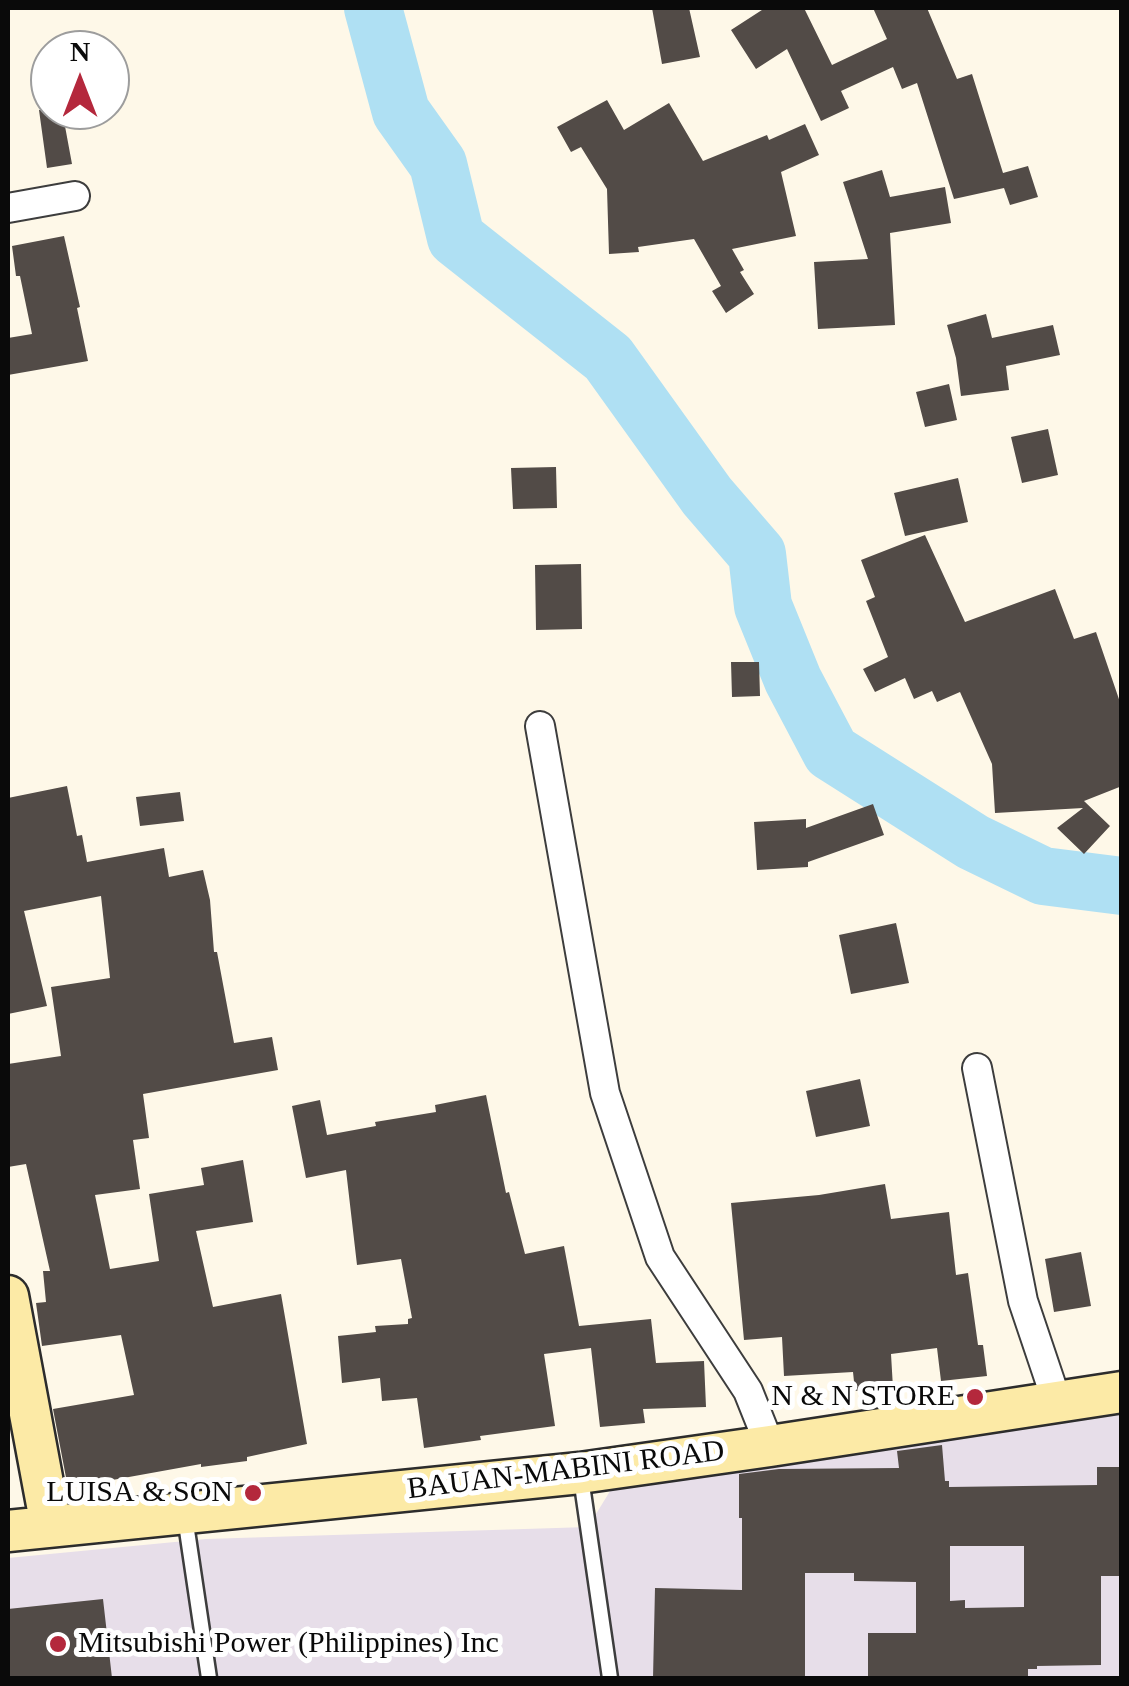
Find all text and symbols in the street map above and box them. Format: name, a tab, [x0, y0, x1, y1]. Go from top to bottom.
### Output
north arrow	[30, 30, 130, 130]
text: N	[70, 36, 90, 67]
place label: N & N STORE	[771, 1379, 955, 1415]
marker: N & N STORE	[964, 1386, 986, 1408]
street label: BAUAN-MABINI ROAD	[405, 1434, 727, 1508]
place label: LUISA & SON	[46, 1475, 233, 1511]
marker: LUISA & SON	[242, 1482, 264, 1504]
place label: Mitsubishi Power (Philippines) Inc	[78, 1626, 499, 1662]
marker: Mitsubishi Power (Philippines) Inc	[47, 1633, 69, 1655]

